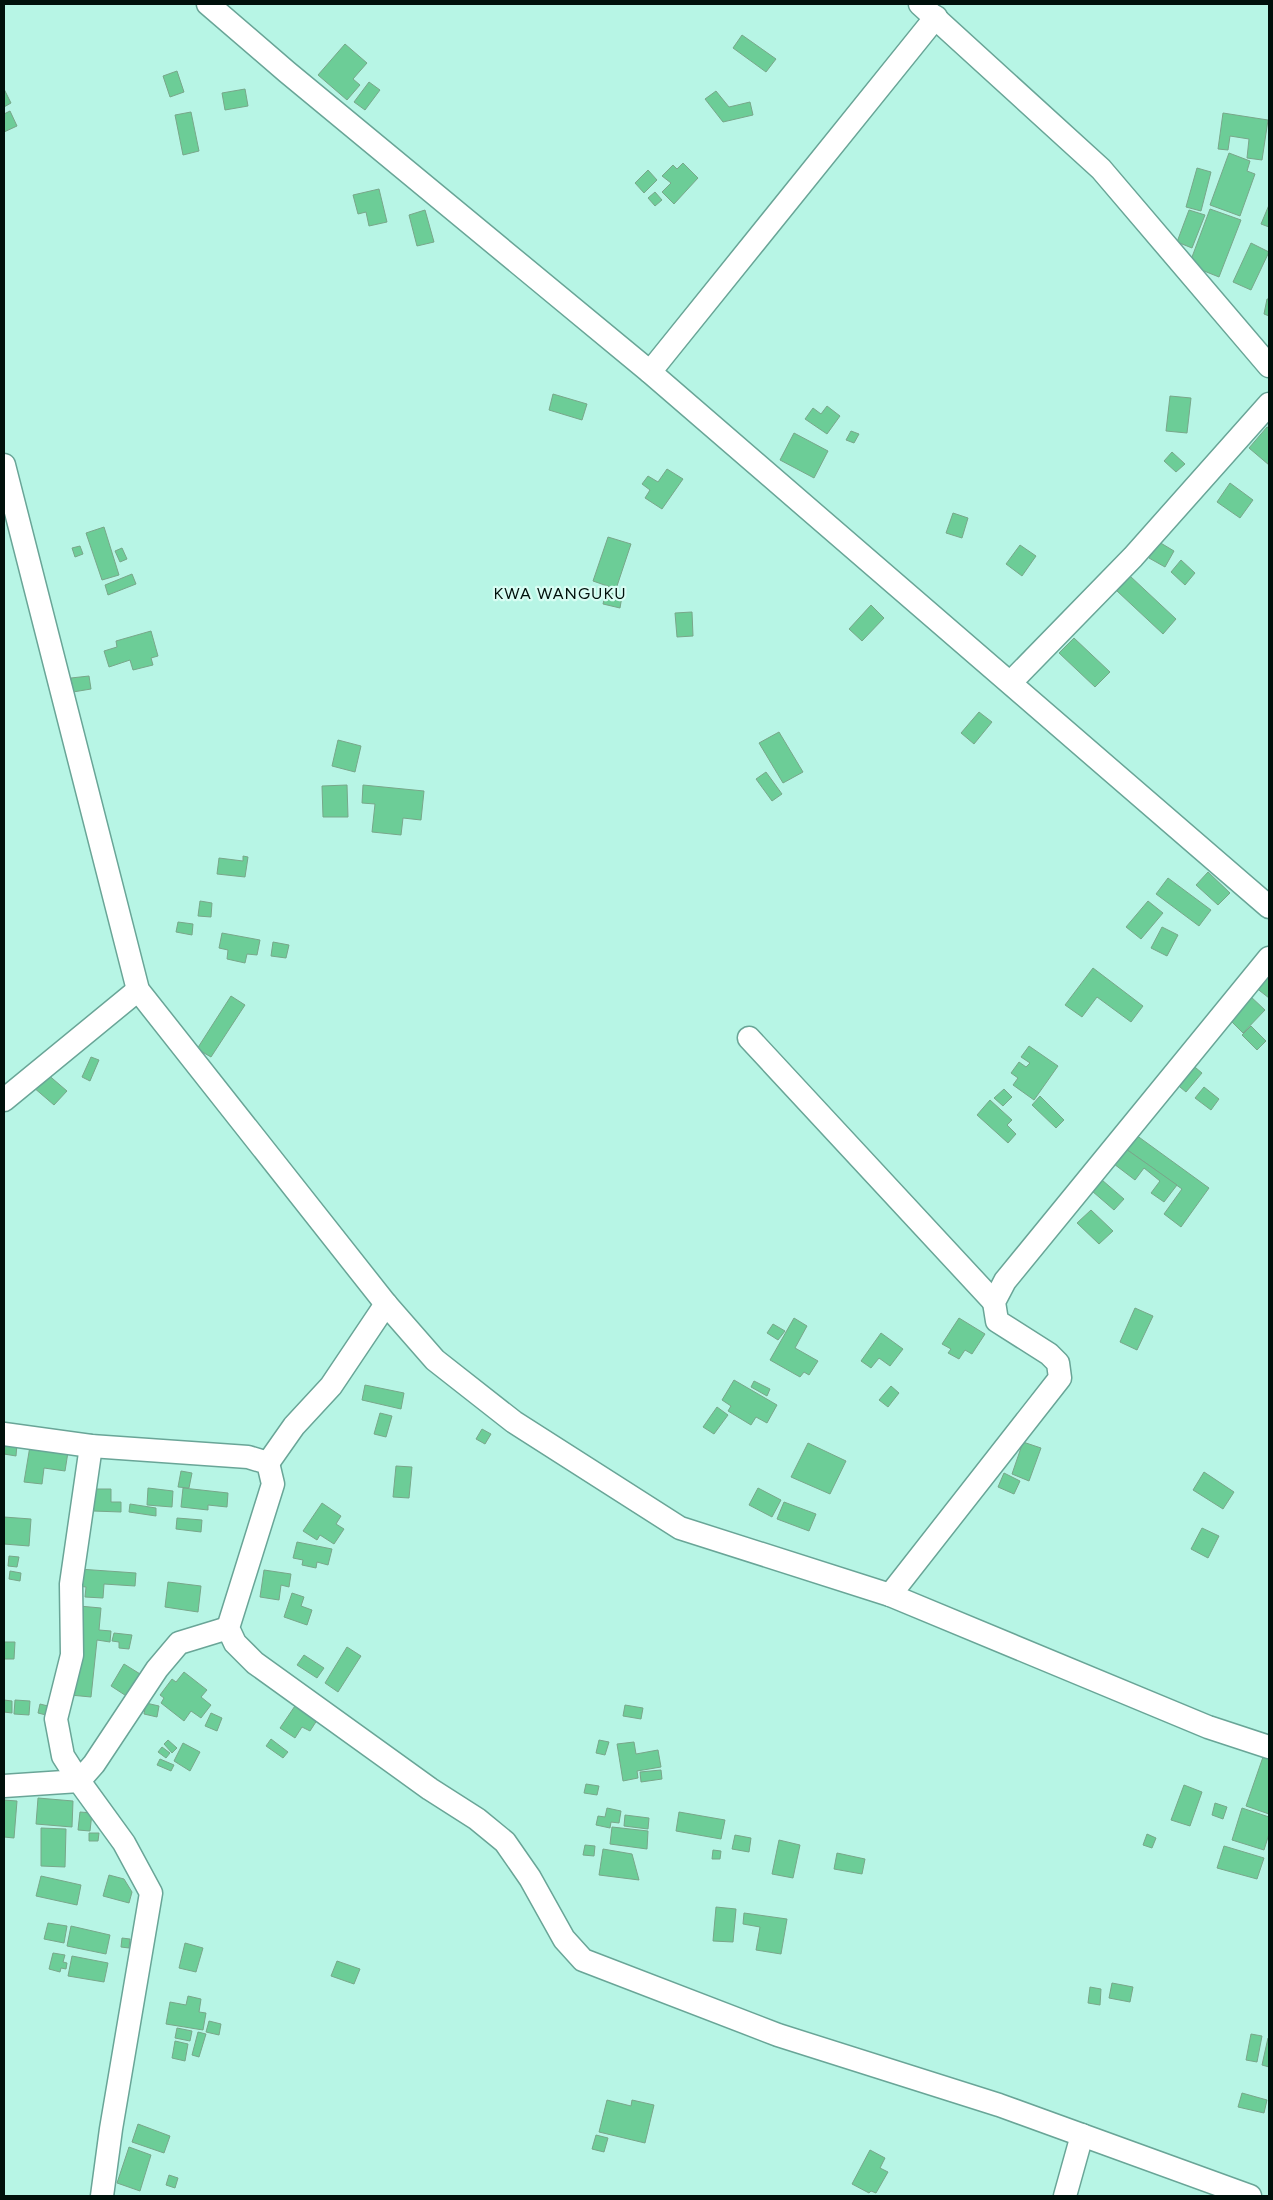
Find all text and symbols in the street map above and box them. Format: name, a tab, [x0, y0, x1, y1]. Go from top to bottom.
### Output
district label: KWA WANGUKU	[494, 584, 626, 603]

